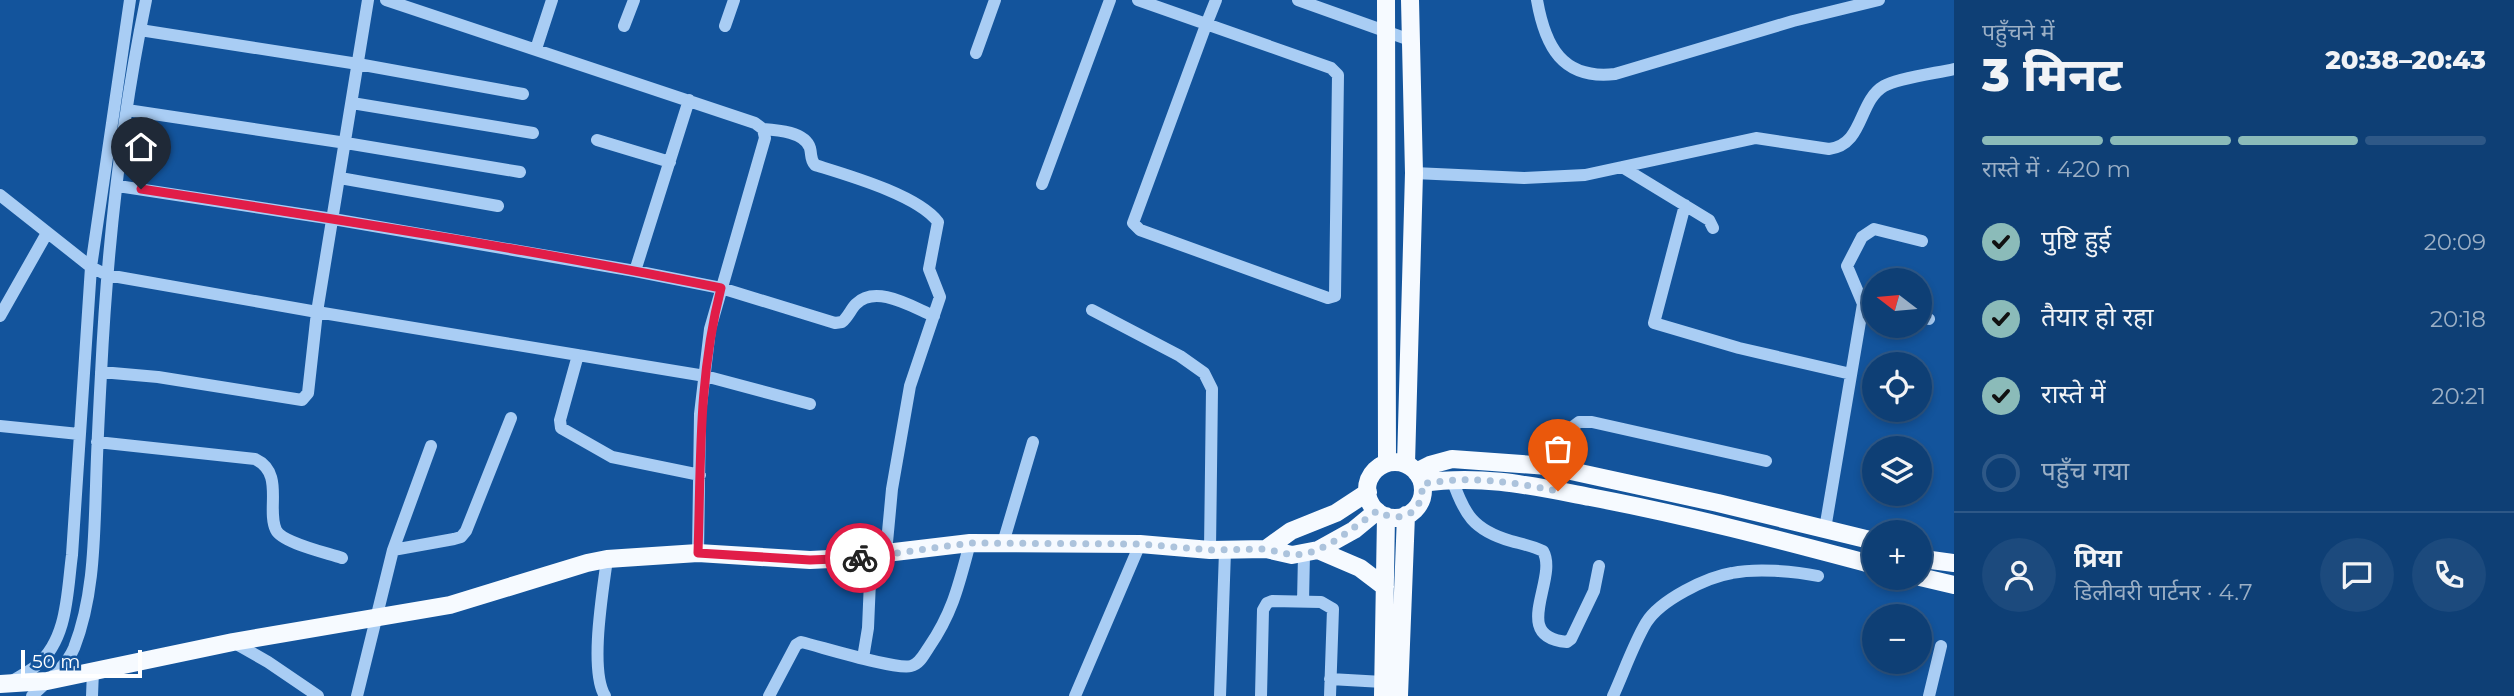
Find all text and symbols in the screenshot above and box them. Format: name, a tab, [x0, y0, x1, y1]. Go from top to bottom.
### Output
text: पहुँचने में	[1982, 18, 2054, 46]
text: 20:38–20:43	[2325, 44, 2486, 76]
text: 3 मिनट	[1982, 46, 2122, 103]
pin	[111, 117, 171, 189]
icon: home	[122, 128, 160, 166]
text: रास्ते में · 420 m	[1982, 155, 2131, 183]
icon: check	[1982, 223, 2020, 261]
text: पुष्टि हुई	[2041, 224, 2111, 256]
text: 20:09	[2424, 228, 2486, 256]
north arrow	[1862, 268, 1932, 338]
map controls	[1862, 268, 1932, 674]
icon: check	[1982, 300, 2020, 338]
text: तैयार हो रहा	[2041, 301, 2154, 333]
text: 20:18	[2430, 305, 2486, 333]
button: locate	[1862, 352, 1932, 422]
icon: check	[1982, 377, 2020, 415]
text: रास्ते में	[2041, 378, 2106, 410]
text: 20:21	[2432, 382, 2486, 410]
pin	[1528, 419, 1588, 491]
icon: bag	[1539, 430, 1577, 468]
button: layers	[1862, 436, 1932, 506]
text: पहुँच गया	[2041, 455, 2129, 487]
button: +	[1862, 520, 1932, 590]
courier	[825, 523, 895, 593]
button: person	[1982, 538, 2056, 612]
button: chat	[2320, 538, 2394, 612]
button: phone	[2412, 538, 2486, 612]
icon: bike	[841, 539, 879, 577]
text: प्रिया	[2074, 542, 2122, 574]
text: डिलीवरी पार्टनर · 4.7	[2074, 578, 2252, 606]
button: −	[1862, 604, 1932, 674]
scale bar	[21, 647, 142, 679]
text: 50 m	[32, 650, 80, 673]

